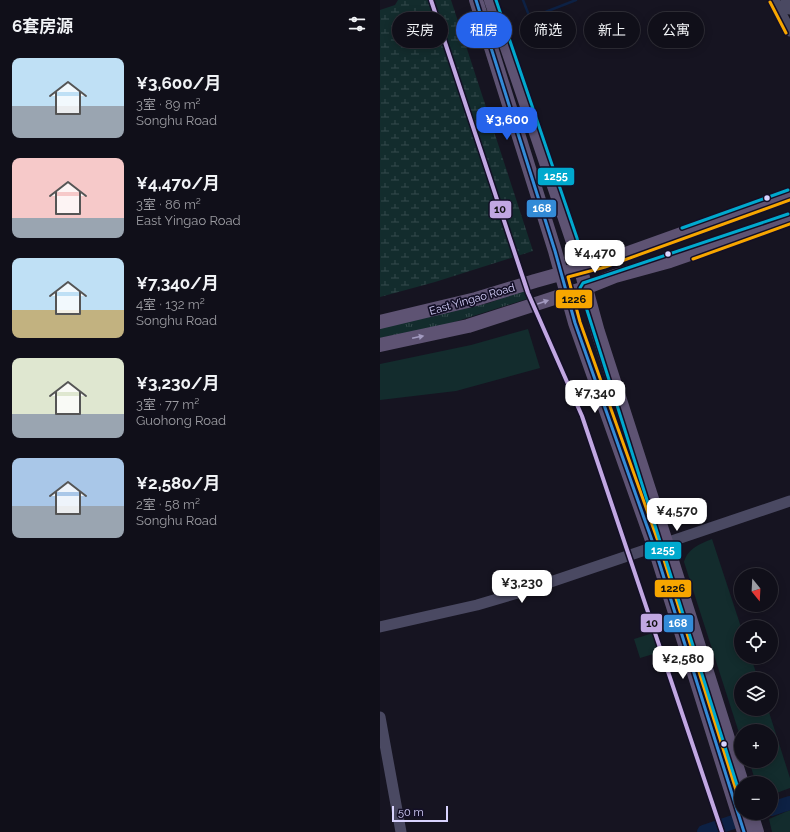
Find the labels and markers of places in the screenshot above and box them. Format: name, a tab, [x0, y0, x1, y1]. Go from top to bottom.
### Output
pin: ¥3,600	[474, 107, 540, 141]
unlabelled marker	[762, 193, 772, 203]
pin: ¥4,470	[562, 240, 628, 274]
unlabelled marker	[663, 249, 673, 259]
pin: ¥7,340	[562, 380, 628, 414]
pin: ¥4,570	[644, 498, 710, 532]
pin: ¥3,230	[489, 570, 555, 604]
pin: ¥2,580	[650, 646, 716, 680]
unlabelled marker	[719, 739, 729, 749]

